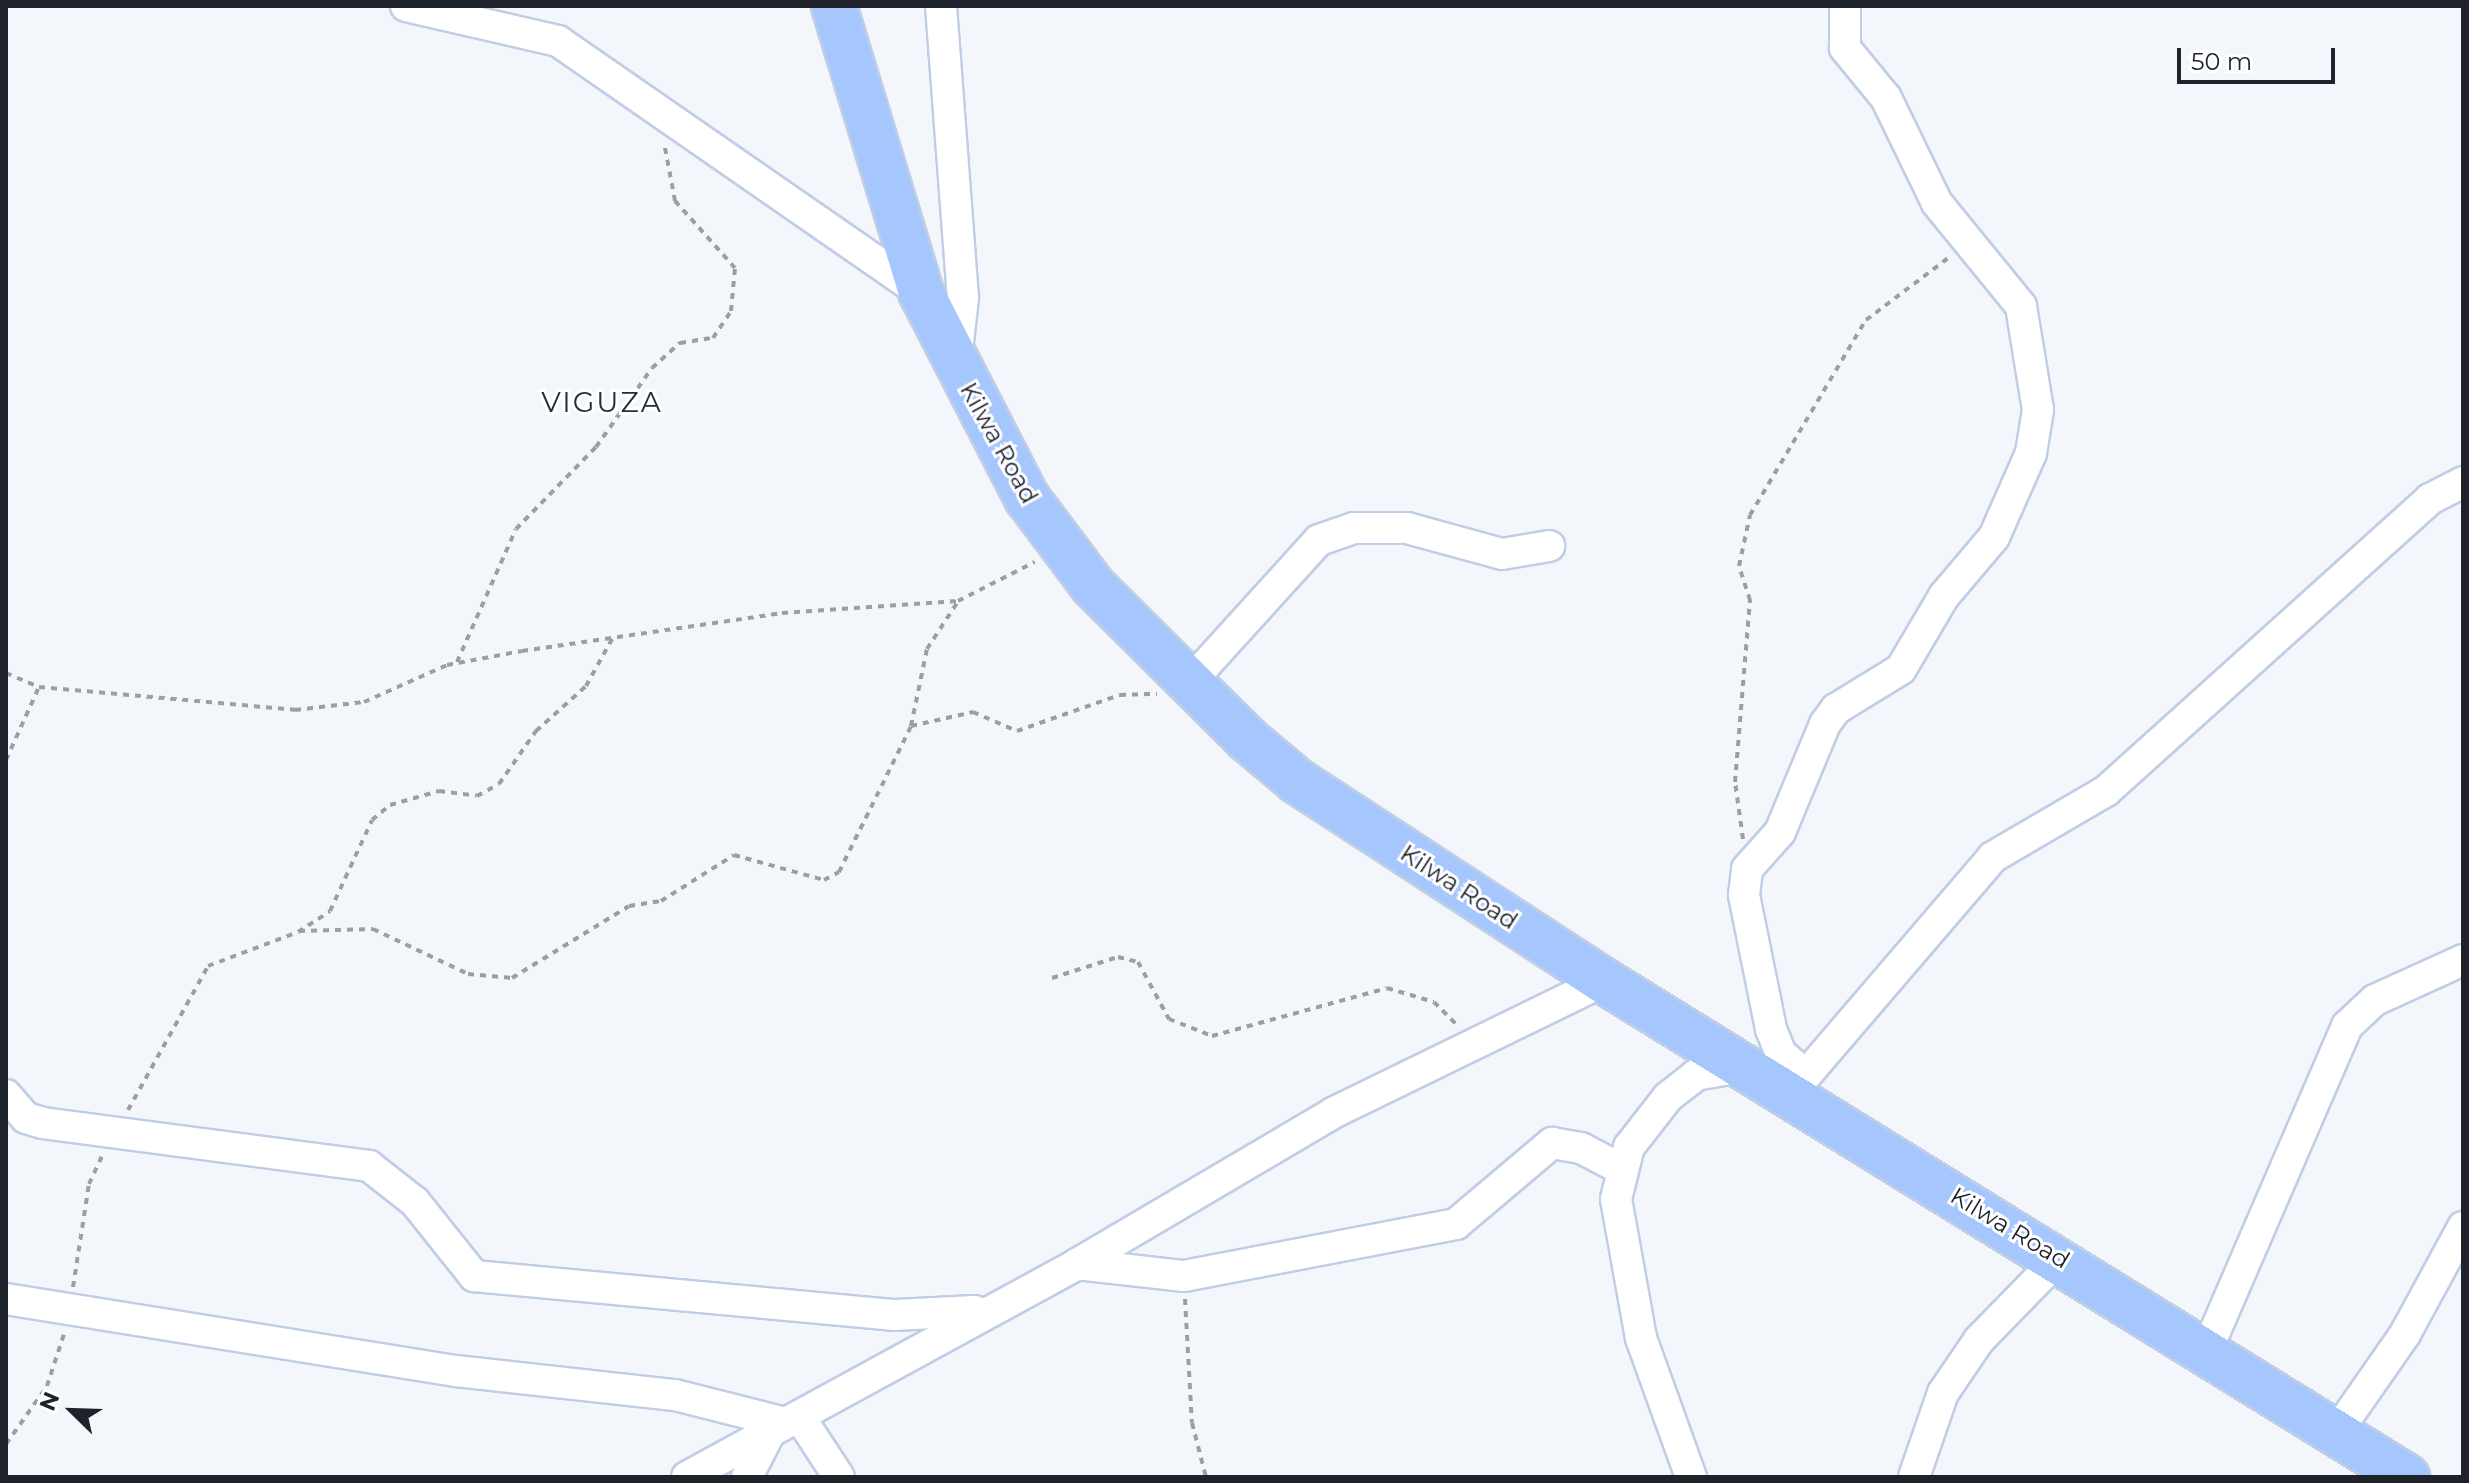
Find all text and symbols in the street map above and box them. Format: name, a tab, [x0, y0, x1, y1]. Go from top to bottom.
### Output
scale bar	[2181, 32, 2339, 82]
text: 50 m	[2191, 47, 2252, 76]
street label: Kilwa Road	[954, 378, 1044, 508]
district label: VIGUZA	[541, 385, 663, 419]
street label: Kilwa Road	[1395, 838, 1523, 936]
street label: Kilwa Road	[1945, 1181, 2075, 1275]
north arrow	[32, 1371, 112, 1451]
text: N	[34, 1388, 65, 1415]

